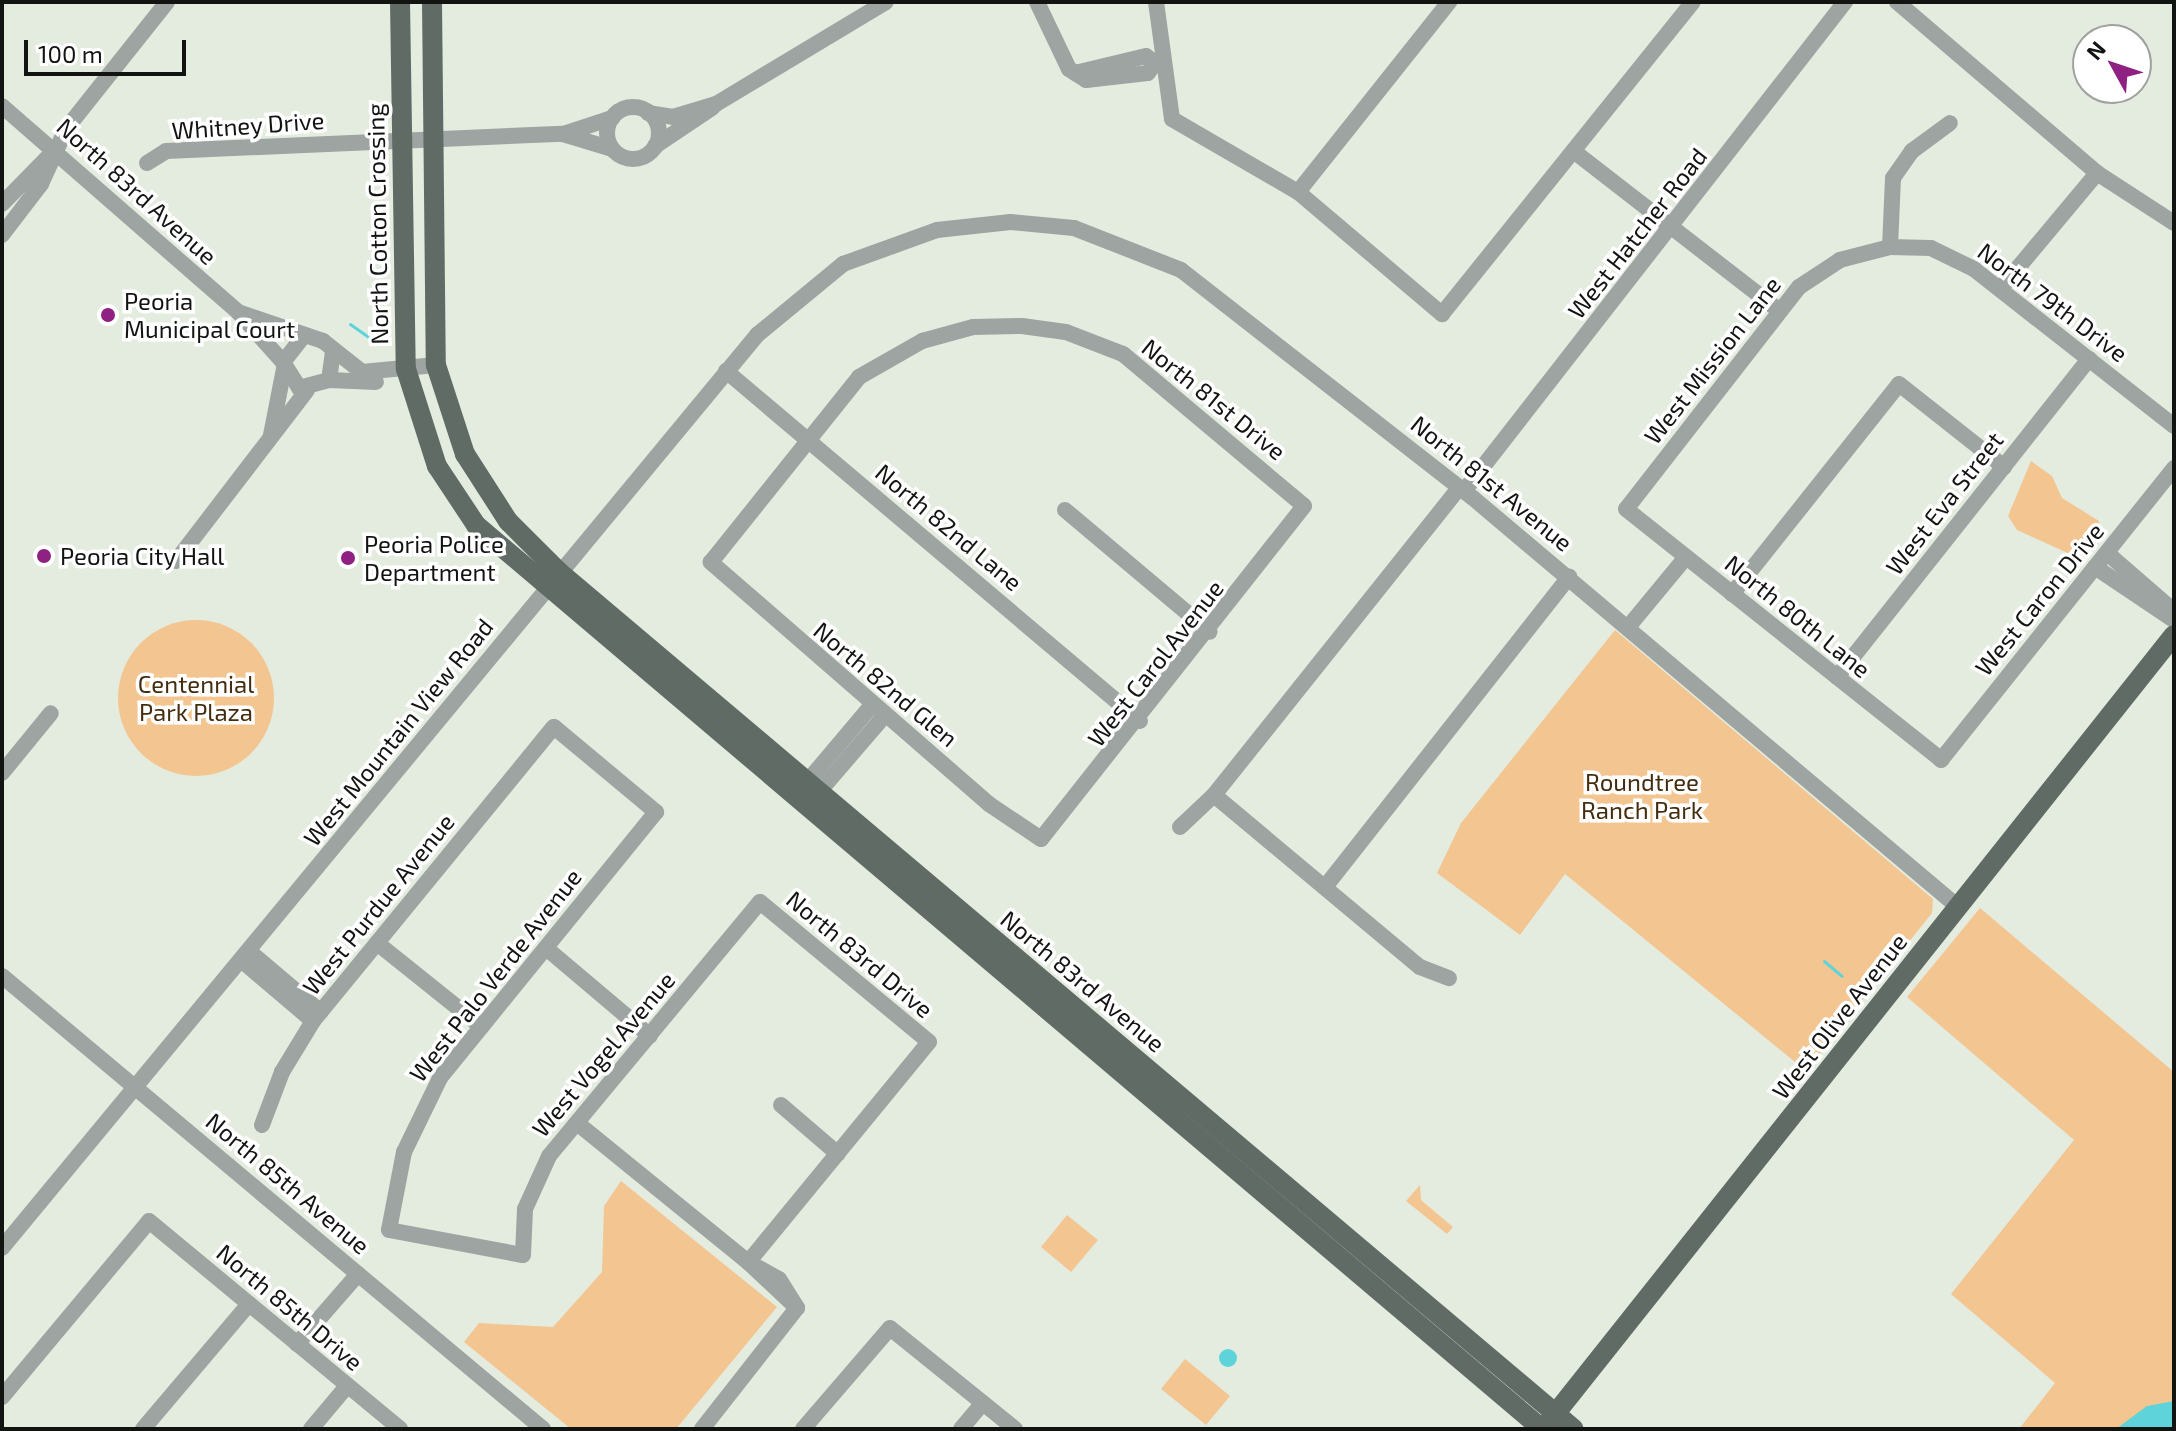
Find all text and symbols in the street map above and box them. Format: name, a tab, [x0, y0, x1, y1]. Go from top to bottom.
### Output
scale bar	[28, 24, 190, 74]
north arrow	[2072, 24, 2152, 104]
text: N	[2080, 35, 2110, 64]
text: 100 m	[38, 39, 103, 68]
street label: North Cotton Crossing	[360, 103, 394, 345]
street label: Whitney Drive	[170, 105, 326, 145]
street label: North 83rd Avenue	[51, 112, 223, 270]
street label: West Hatcher Road	[1561, 142, 1713, 324]
street label: North 79th Drive	[1972, 236, 2134, 368]
street label: West Mission Lane	[1638, 271, 1786, 449]
place label: Peoria Municipal Court	[124, 287, 296, 343]
marker: Peoria Municipal Court	[99, 306, 117, 324]
street label: North 81st Drive	[1136, 332, 1292, 466]
street label: North 81st Avenue	[1405, 409, 1579, 557]
street label: West Eva Street	[1879, 426, 2009, 580]
street label: North 82nd Lane	[870, 457, 1028, 597]
street label: West Caron Drive	[1969, 517, 2109, 681]
place label: Peoria Police Department	[364, 530, 504, 586]
place label: Peoria City Hall	[60, 542, 225, 570]
marker: Peoria City Hall	[35, 547, 53, 565]
marker: Peoria Police Department	[339, 549, 357, 567]
street label: North 80th Lane	[1720, 549, 1876, 683]
street label: West Carol Avenue	[1081, 574, 1229, 752]
street label: West Mountain View Road	[297, 612, 499, 852]
street label: North 82nd Glen	[808, 616, 964, 752]
park label: Centennial Park Plaza	[138, 670, 254, 726]
park label: Roundtree Ranch Park	[1581, 768, 1703, 824]
street label: West Purdue Avenue	[296, 807, 460, 1001]
street label: West Palo Verde Avenue	[402, 862, 588, 1088]
street label: North 83rd Drive	[781, 884, 939, 1024]
street label: North 83rd Avenue	[995, 904, 1171, 1058]
street label: West Olive Avenue	[1765, 927, 1913, 1105]
street label: West Vogel Avenue	[525, 965, 681, 1143]
street label: North 85th Avenue	[200, 1106, 376, 1260]
street label: North 85th Drive	[211, 1238, 369, 1376]

